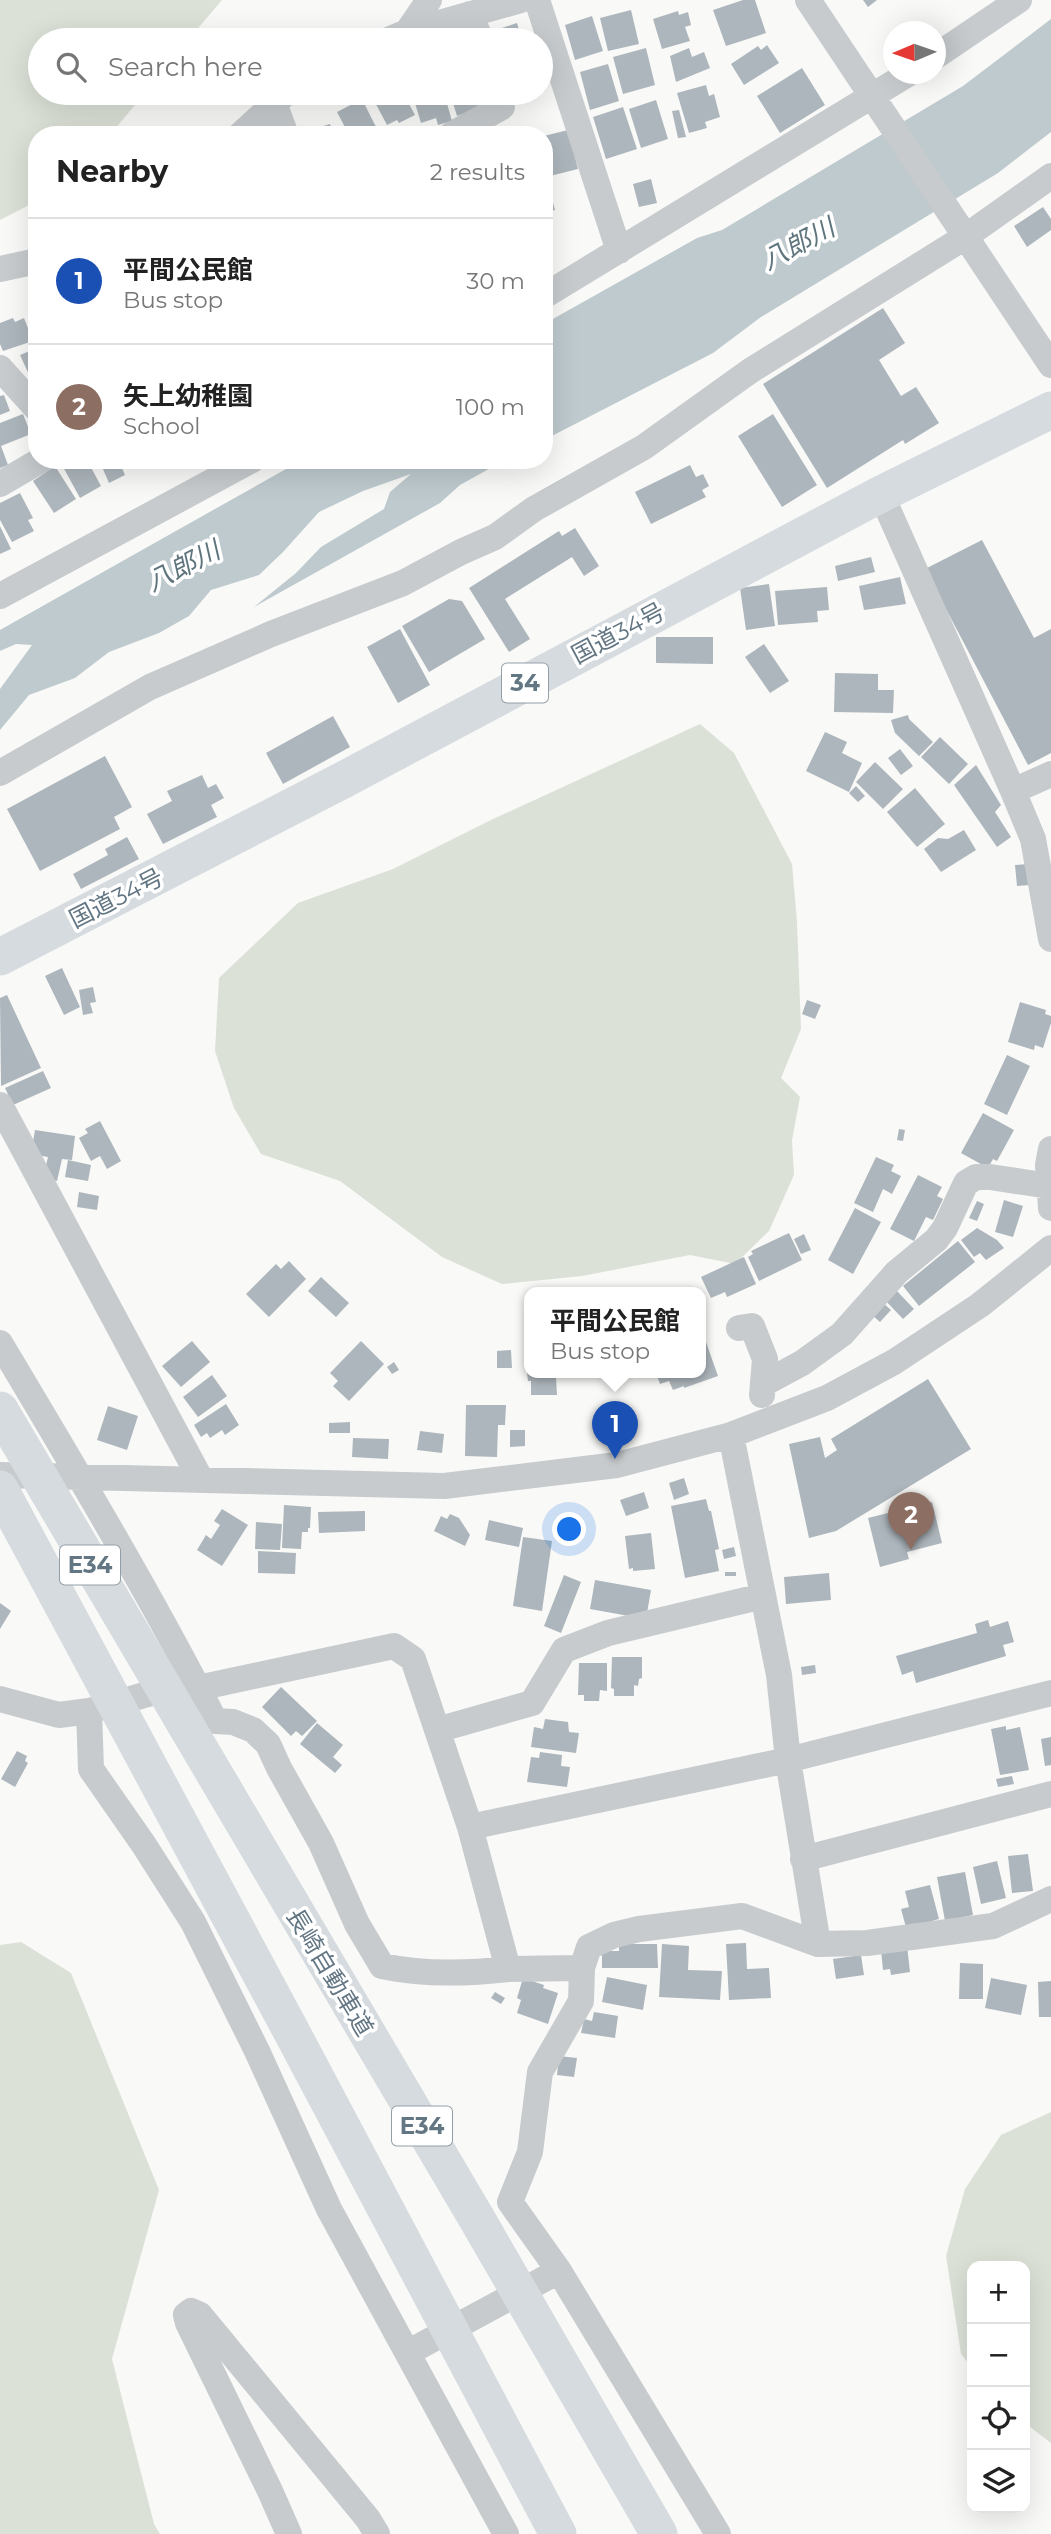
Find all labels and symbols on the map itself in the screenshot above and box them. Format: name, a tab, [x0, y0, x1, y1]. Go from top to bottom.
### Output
north arrow	[883, 21, 946, 84]
water label: 八郎川	[756, 210, 843, 276]
water label: 八郎川	[141, 533, 228, 598]
street label: 国道34号	[566, 596, 670, 670]
road number: 34	[502, 664, 548, 702]
street label: 国道34号	[64, 862, 168, 934]
pin: 1	[592, 1401, 638, 1459]
pin: 2	[888, 1492, 934, 1550]
your location	[552, 1512, 586, 1546]
road number: E34	[60, 1546, 120, 1584]
street label: 長崎自動車道	[280, 1903, 380, 2041]
road number: E34	[392, 2106, 452, 2146]

